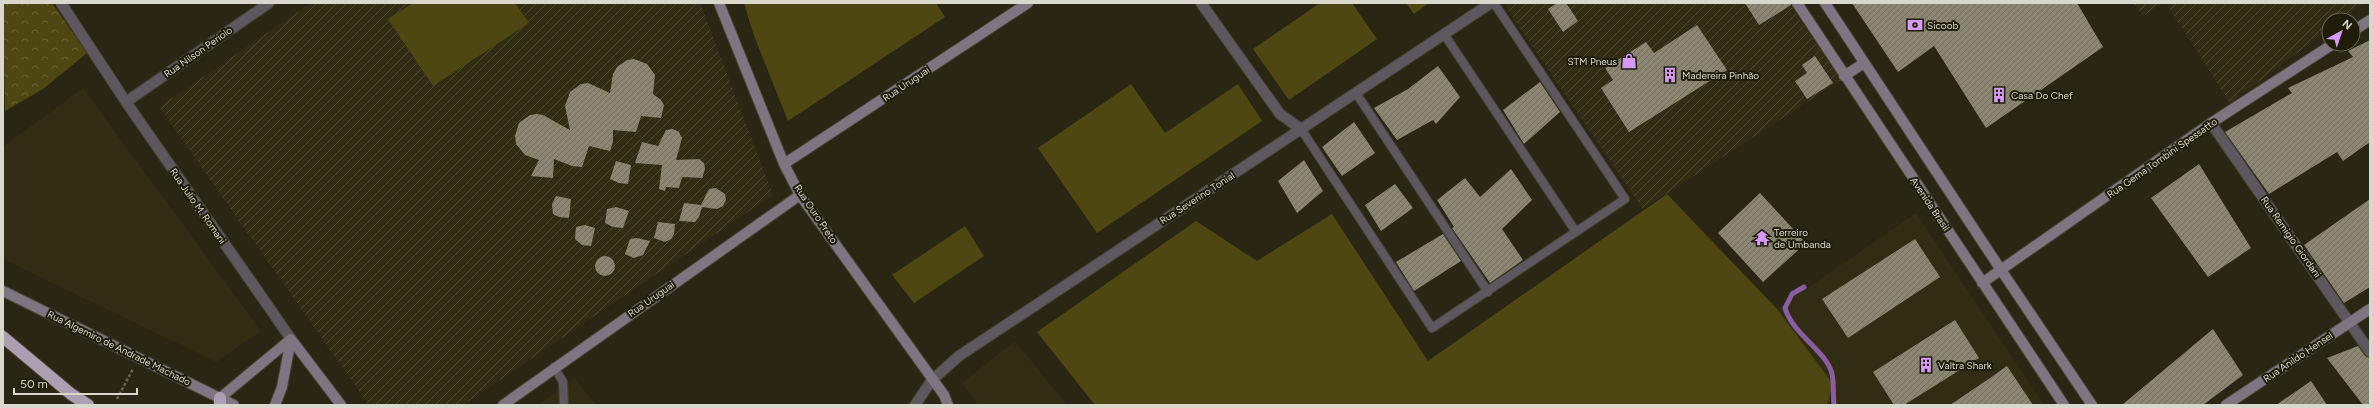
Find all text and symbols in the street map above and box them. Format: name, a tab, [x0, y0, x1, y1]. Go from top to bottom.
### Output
north arrow	[2321, 12, 2361, 52]
bank icon: Sicoob	[1906, 16, 1924, 34]
text: N	[2340, 17, 2355, 32]
place label: Sicoob	[1927, 19, 1958, 32]
street label: Rua Nilson Periolo	[161, 23, 235, 81]
shop icon: STM Pneus	[1620, 52, 1638, 70]
place label: STM Pneus	[1567, 55, 1617, 68]
street label: Rua Uruguai	[880, 63, 932, 105]
building icon: Madereira Pinhão	[1661, 66, 1679, 84]
place label: Madereira Pinhão	[1682, 69, 1759, 82]
building icon: Casa Do Chef	[1990, 86, 2008, 104]
place label: Casa Do Chef	[2011, 89, 2073, 102]
street label: Rua Gema Tombini Spessatto	[2104, 115, 2220, 201]
street label: Rua Julio M. Romani	[167, 166, 229, 246]
street label: Rua Severino Tonial	[1157, 169, 1237, 227]
street label: Avenida Brasil	[1907, 175, 1953, 233]
street label: Rua Ouro Preto	[791, 182, 841, 246]
street label: Rua Remigio Giordani	[2258, 194, 2324, 280]
place label: Terreiro de Umbanda	[1774, 226, 1831, 251]
temple icon: Terreiro de Umbanda	[1753, 229, 1771, 247]
street label: Rua Uruguai	[625, 278, 677, 320]
street label: Rua Algemiro de Andrade Machado	[45, 308, 193, 389]
street label: Rua Anildo Hensel	[2261, 329, 2335, 385]
building icon: Valtra Shark	[1917, 356, 1935, 374]
place label: Valtra Shark	[1938, 359, 1992, 372]
scale bar	[14, 370, 137, 396]
text: 50 m	[20, 377, 48, 391]

